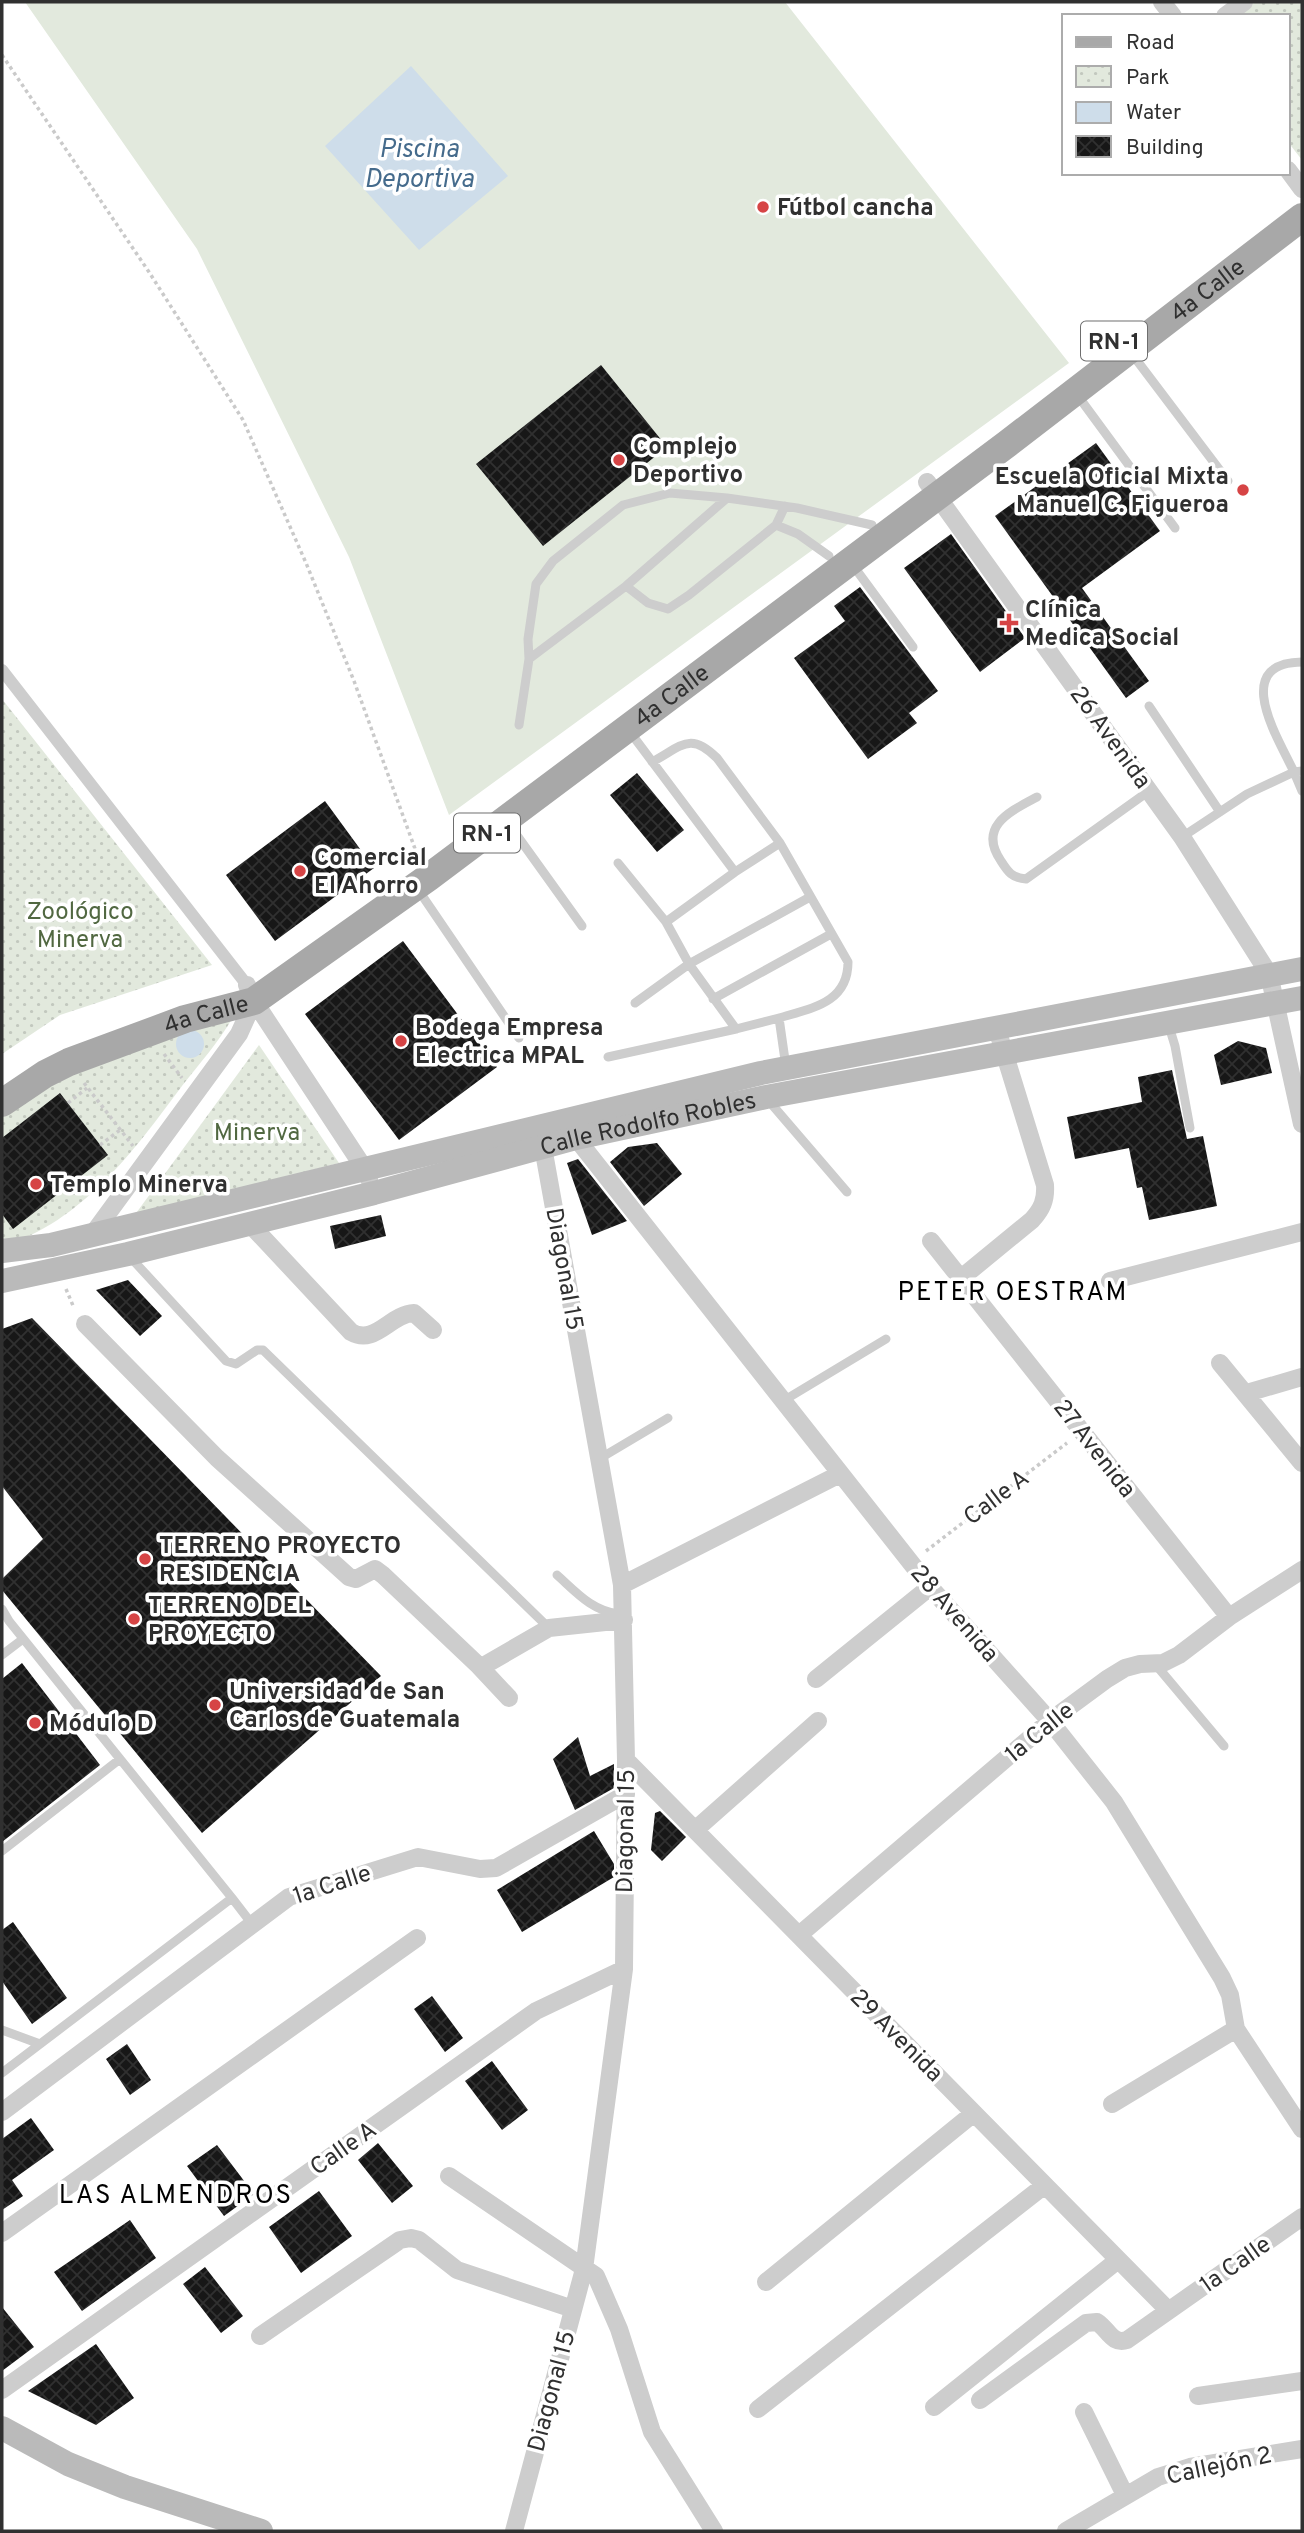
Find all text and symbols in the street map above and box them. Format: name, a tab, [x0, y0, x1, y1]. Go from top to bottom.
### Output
legend	[1062, 14, 1290, 175]
text: Road	[1126, 30, 1175, 57]
text: Park	[1126, 65, 1169, 92]
text: Water	[1126, 100, 1181, 127]
water label: Piscina Deportiva	[364, 134, 474, 197]
text: Building	[1126, 135, 1204, 162]
place label: Fútbol cancha	[777, 194, 934, 224]
marker: Fútbol cancha	[755, 199, 771, 215]
street label: 4a Calle	[1165, 253, 1252, 330]
road number: RN-1	[1081, 322, 1147, 360]
place label: Complejo Deportivo	[633, 433, 743, 491]
marker: Complejo Deportivo	[611, 452, 627, 468]
place label: Escuela Oficial Mixta Manuel C. Figueroa	[995, 463, 1229, 521]
marker: Escuela Oficial Mixta Manuel C. Figueroa	[1235, 482, 1251, 498]
place label: Clínica Medica Social	[1025, 596, 1179, 654]
marker: Clínica Medica Social	[999, 613, 1019, 633]
street label: 4a Calle	[629, 659, 716, 735]
street label: 26 Avenida	[1062, 681, 1157, 795]
road number: RN-1	[454, 814, 520, 852]
place label: Comercial El Ahorro	[314, 844, 427, 902]
marker: Comercial El Ahorro	[292, 863, 308, 879]
park label: Zoológico Minerva	[26, 898, 134, 956]
street label: 4a Calle	[160, 990, 252, 1043]
place label: Bodega Empresa Electrica MPAL	[415, 1014, 604, 1072]
marker: Bodega Empresa Electrica MPAL	[393, 1033, 409, 1049]
street label: Calle Rodolfo Robles	[537, 1087, 759, 1164]
park label: Minerva	[214, 1119, 300, 1149]
place label: Templo Minerva	[50, 1171, 228, 1201]
marker: Templo Minerva	[28, 1176, 44, 1192]
street label: Diagonal 15	[537, 1206, 589, 1333]
district label: PETER OESTRAM	[898, 1277, 1128, 1310]
street label: 27 Avenida	[1046, 1394, 1141, 1505]
street label: Calle A	[958, 1464, 1036, 1533]
place label: TERRENO PROYECTO RESIDENCIA	[159, 1532, 401, 1590]
marker: TERRENO PROYECTO RESIDENCIA	[137, 1551, 153, 1567]
street label: 28 Avenida	[903, 1559, 1004, 1670]
place label: TERRENO DEL PROYECTO	[148, 1592, 312, 1650]
marker: TERRENO DEL PROYECTO	[126, 1611, 142, 1627]
place label: Universidad de San Carlos de Guatemala	[229, 1678, 460, 1736]
marker: Universidad de San Carlos de Guatemala	[207, 1697, 223, 1713]
street label: 1a Calle	[1000, 1697, 1081, 1770]
place label: Módulo D	[49, 1710, 154, 1740]
marker: Módulo D	[27, 1715, 43, 1731]
street label: Diagonal 15	[611, 1769, 643, 1893]
street label: 1a Calle	[290, 1859, 375, 1913]
street label: 29 Avenida	[843, 1983, 949, 2089]
street label: Calle A	[305, 2116, 383, 2183]
district label: LAS ALMENDROS	[59, 2180, 293, 2213]
street label: 1a Calle	[1195, 2230, 1278, 2301]
street label: Diagonal 15	[522, 2328, 583, 2455]
street label: Callejón 2	[1164, 2441, 1275, 2493]

